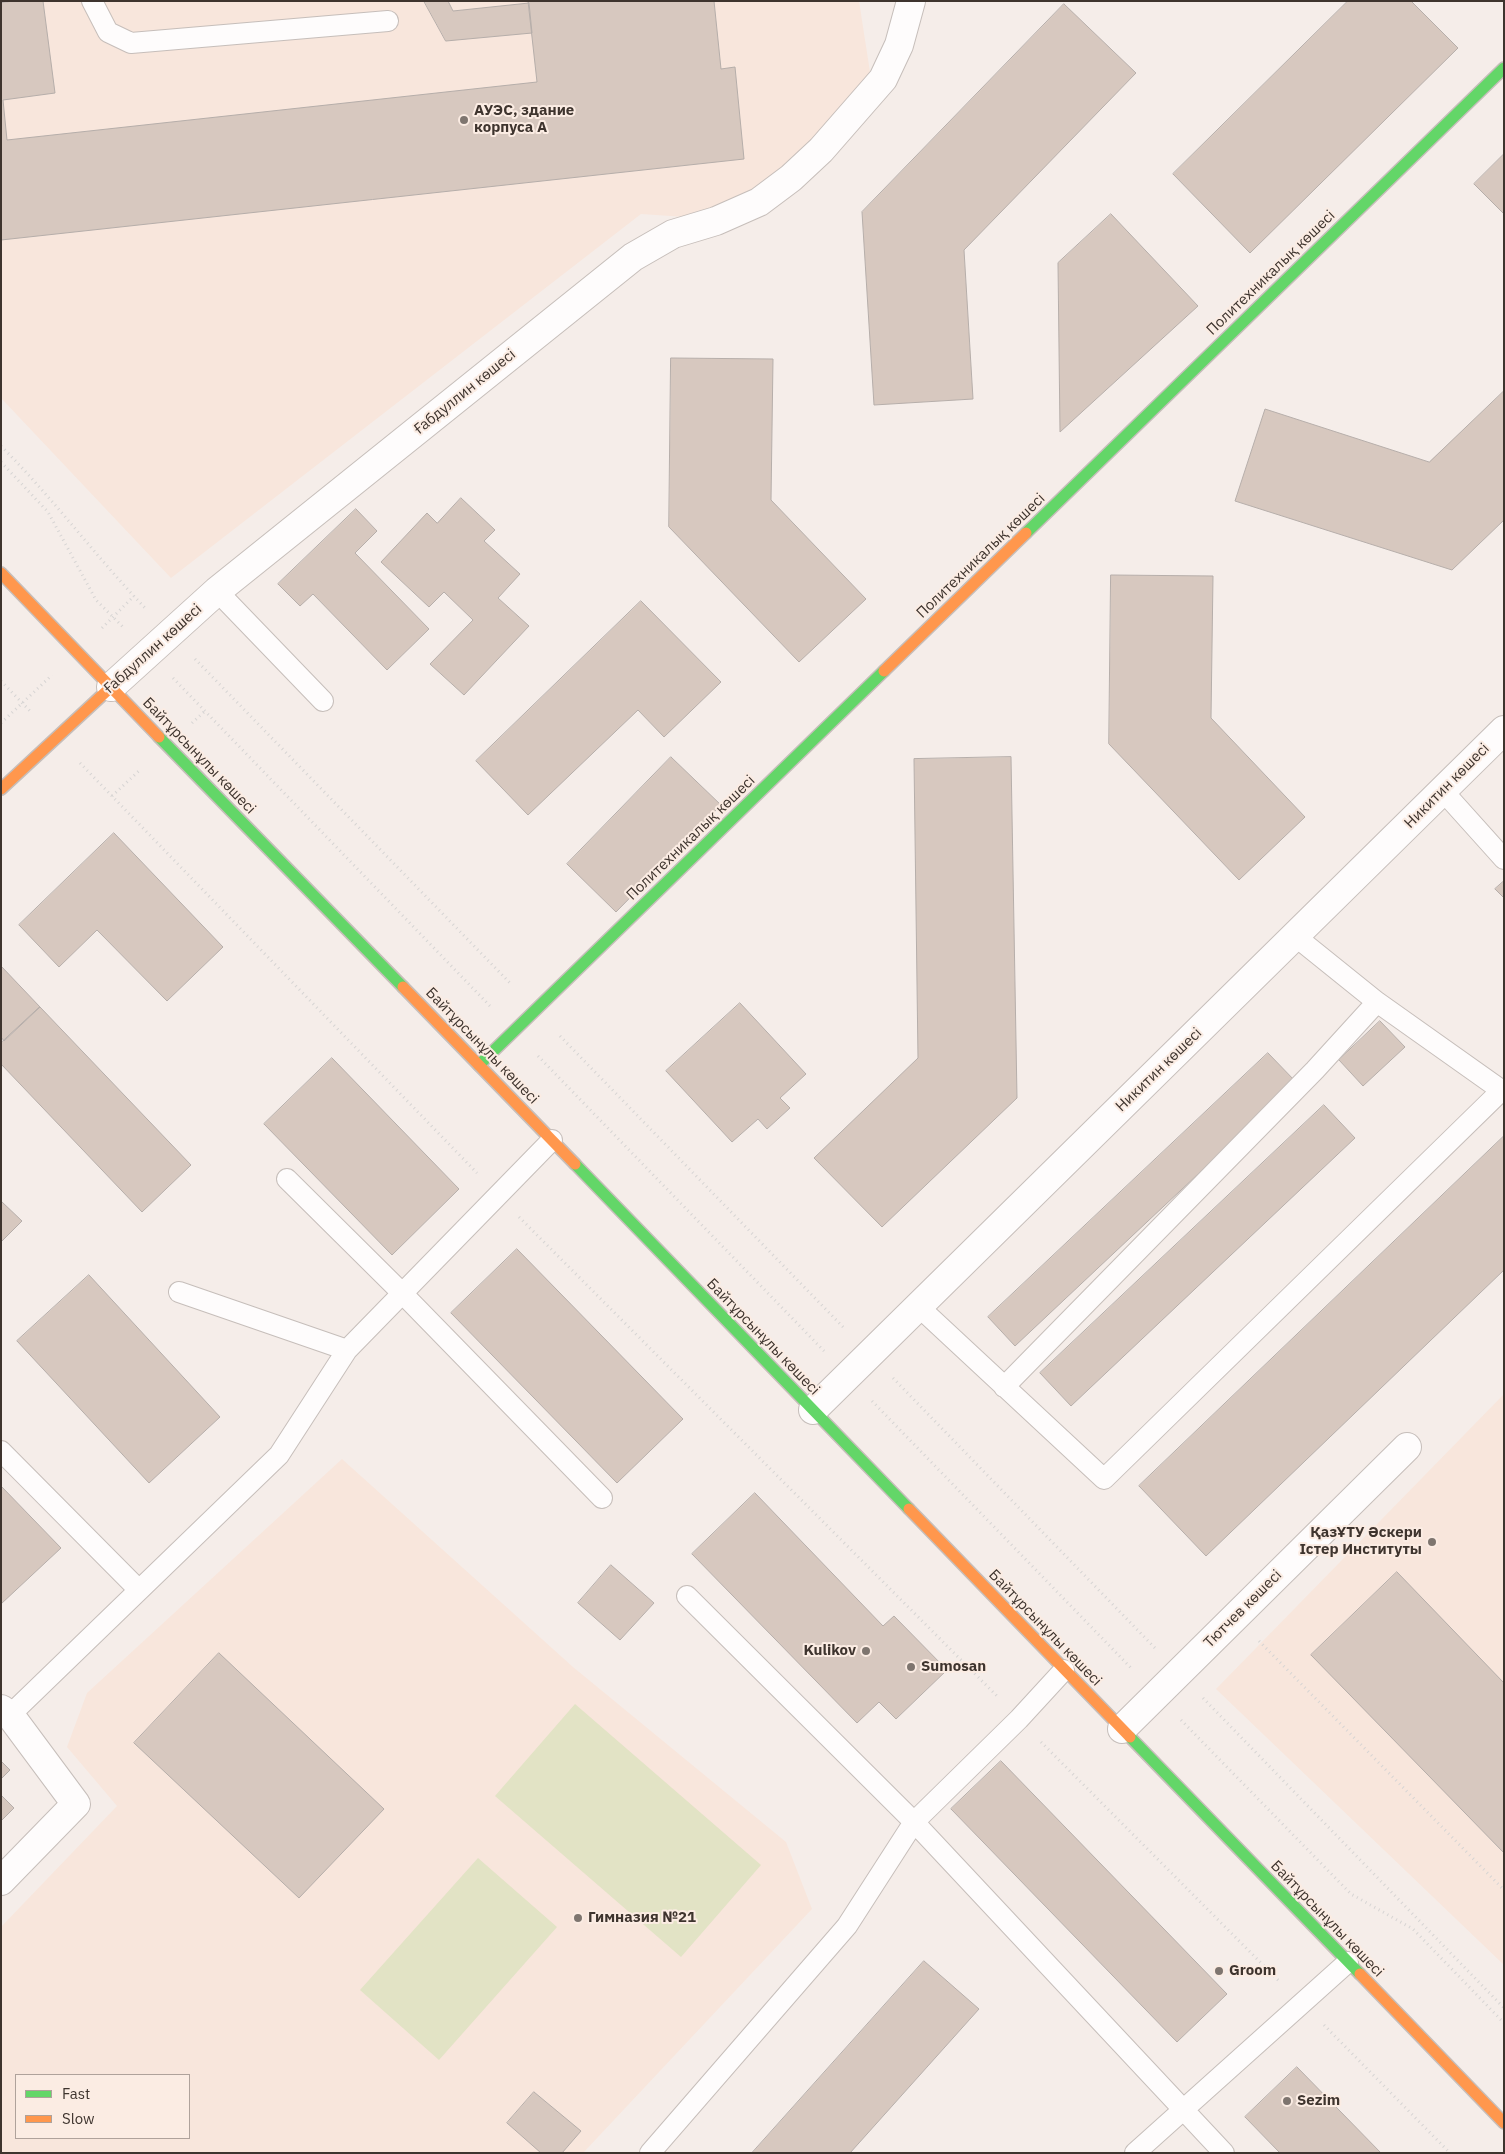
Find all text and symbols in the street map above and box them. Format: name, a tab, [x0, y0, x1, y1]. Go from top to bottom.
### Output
place label: АУЭС, здание корпуса A	[474, 102, 574, 137]
marker: АУЭС, здание корпуса A	[458, 114, 470, 126]
street label: Политехникалық көшесі	[1203, 207, 1339, 339]
street label: Ғабдуллин көшесі	[411, 346, 519, 438]
street label: Политехникалық көшесі	[913, 490, 1049, 622]
street label: Ғабдуллин көшесі	[100, 600, 206, 698]
street label: Байтұрсынұлы көшесі	[139, 694, 259, 818]
street label: Никитин көшесі	[1401, 740, 1493, 832]
street label: Политехникалық көшесі	[623, 772, 759, 904]
street label: Байтұрсынұлы көшесі	[422, 984, 542, 1108]
street label: Никитин көшесі	[1112, 1024, 1206, 1116]
street label: Байтұрсынұлы көшесі	[703, 1275, 823, 1399]
place label: ҚазҰТУ Әскери Істер Институты	[1299, 1524, 1422, 1559]
marker: ҚазҰТУ Әскери Істер Институты	[1426, 1536, 1438, 1548]
street label: Байтұрсынұлы көшесі	[985, 1566, 1105, 1690]
street label: Тютчев көшесі	[1200, 1566, 1286, 1652]
place label: Kulikov	[803, 1642, 856, 1660]
marker: Kulikov	[860, 1645, 872, 1657]
place label: Sumosan	[921, 1658, 986, 1676]
marker: Sumosan	[905, 1661, 917, 1673]
street label: Байтұрсынұлы көшесі	[1267, 1857, 1387, 1981]
place label: Гимназия №21	[588, 1909, 696, 1927]
marker: Гимназия №21	[572, 1912, 584, 1924]
place label: Groom	[1229, 1962, 1276, 1980]
marker: Groom	[1213, 1965, 1225, 1977]
legend	[15, 2074, 190, 2139]
text: Fast	[62, 2084, 90, 2103]
place label: Sezim	[1297, 2092, 1340, 2110]
marker: Sezim	[1281, 2095, 1293, 2107]
text: Slow	[62, 2109, 95, 2128]

